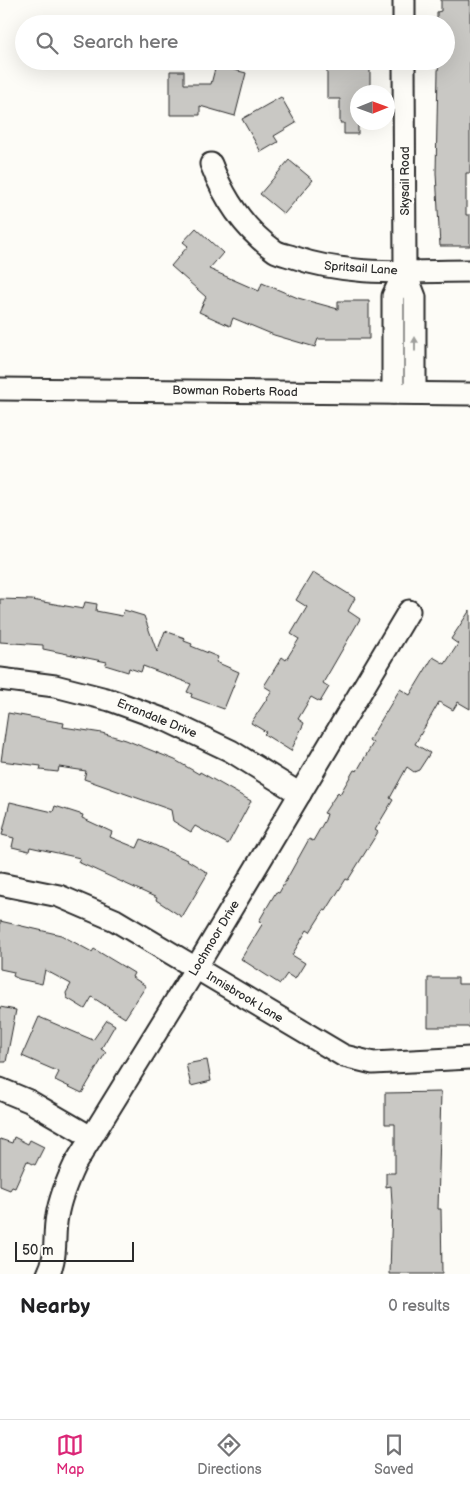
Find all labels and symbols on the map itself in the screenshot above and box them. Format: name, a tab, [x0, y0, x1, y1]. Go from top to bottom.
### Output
north arrow	[350, 85, 395, 130]
street label: Skysail Road	[398, 146, 413, 216]
street label: Spritsail Lane	[324, 258, 398, 279]
one-way arrow	[411, 336, 419, 352]
street label: Bowman Roberts Road	[172, 383, 298, 400]
street label: Errandale Drive	[115, 696, 199, 741]
street label: Lochmoor Drive	[186, 898, 243, 979]
street label: Innisbrook Lane	[204, 969, 286, 1026]
scale bar	[15, 1239, 134, 1262]

